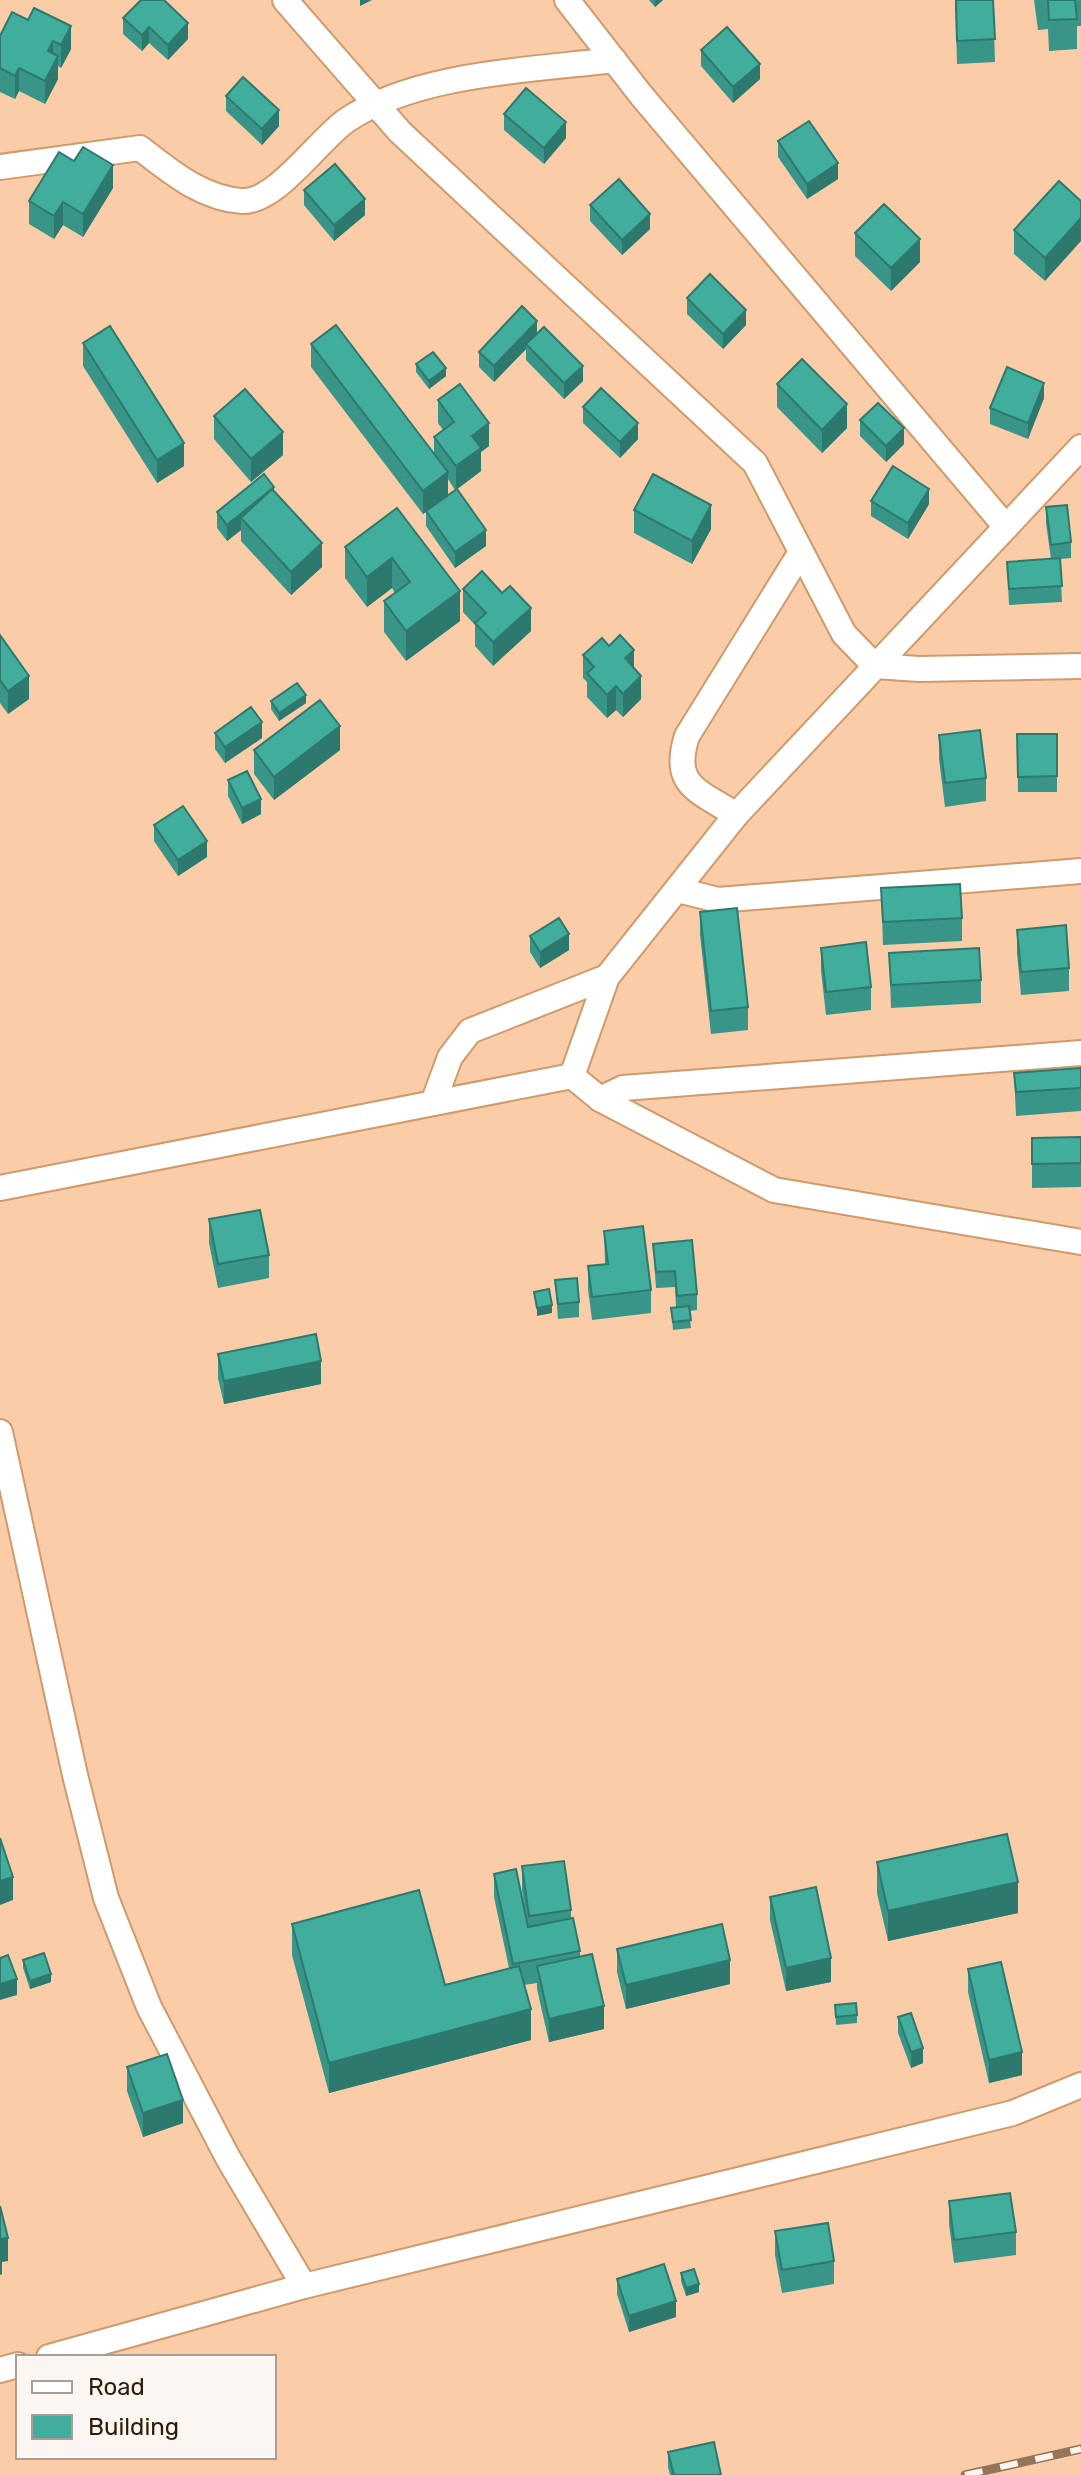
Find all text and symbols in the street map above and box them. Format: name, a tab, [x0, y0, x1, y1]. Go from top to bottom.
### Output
legend	[16, 2355, 276, 2459]
text: Road	[88, 2373, 145, 2401]
text: Building	[88, 2413, 179, 2441]

